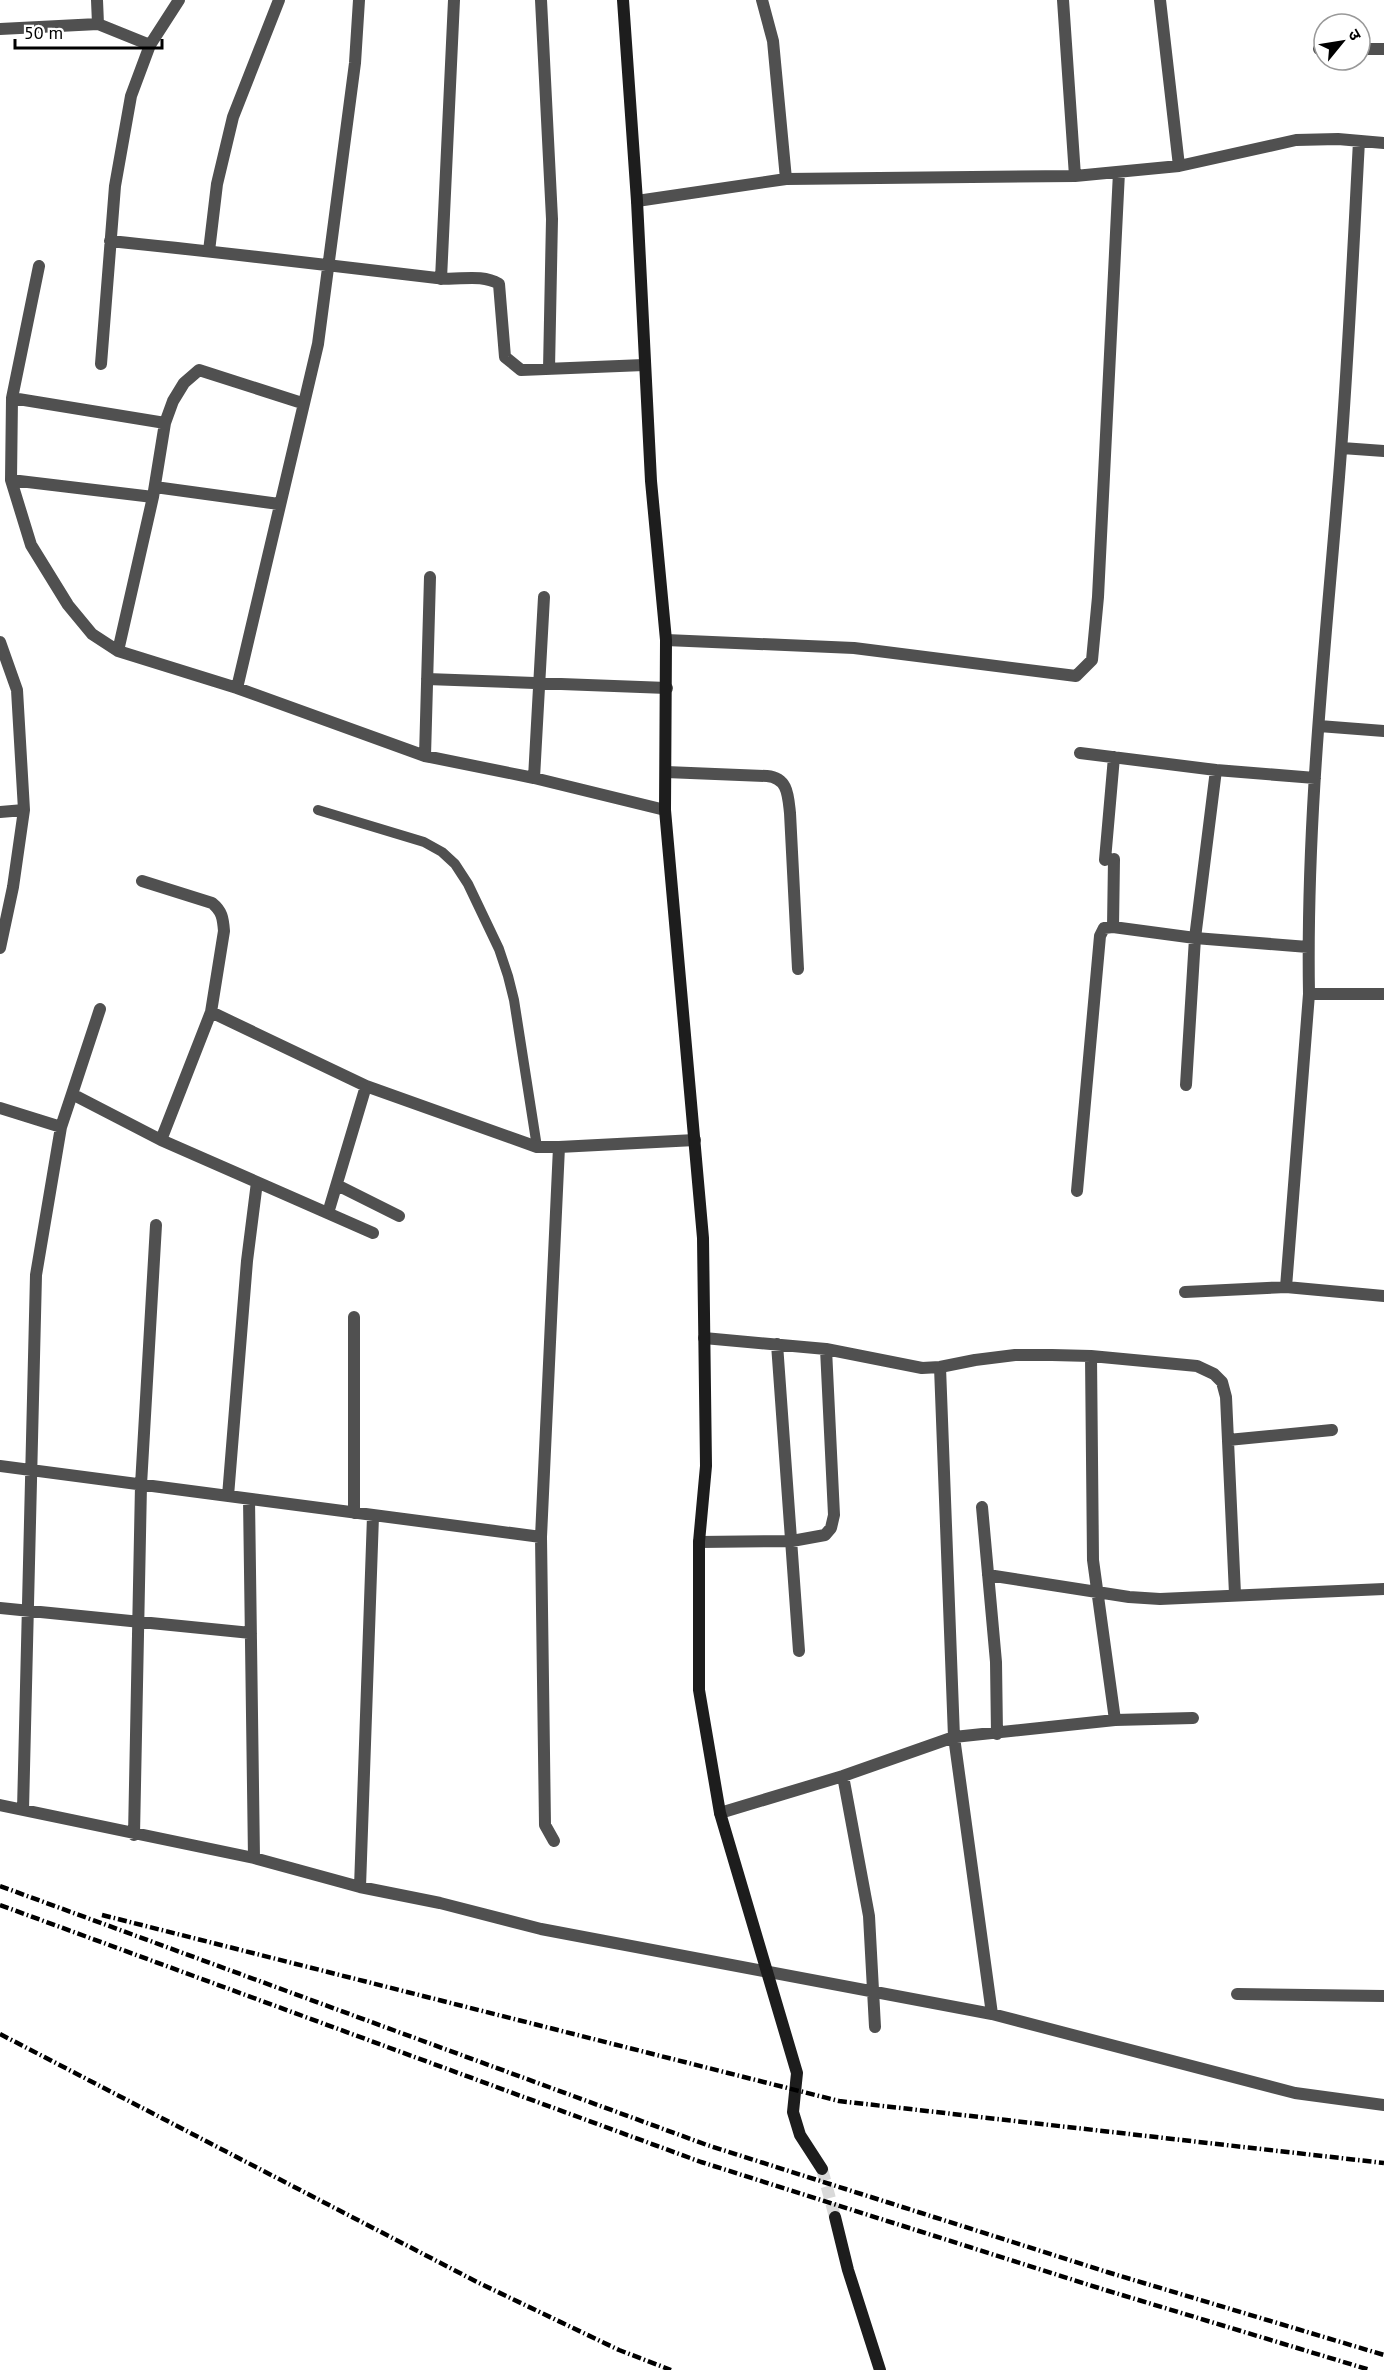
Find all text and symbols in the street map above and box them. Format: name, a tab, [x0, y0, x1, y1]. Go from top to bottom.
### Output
scale bar	[15, 12, 162, 50]
north arrow	[1312, 12, 1372, 72]
text: 50 m	[24, 21, 63, 44]
text: उ	[1344, 25, 1366, 44]

